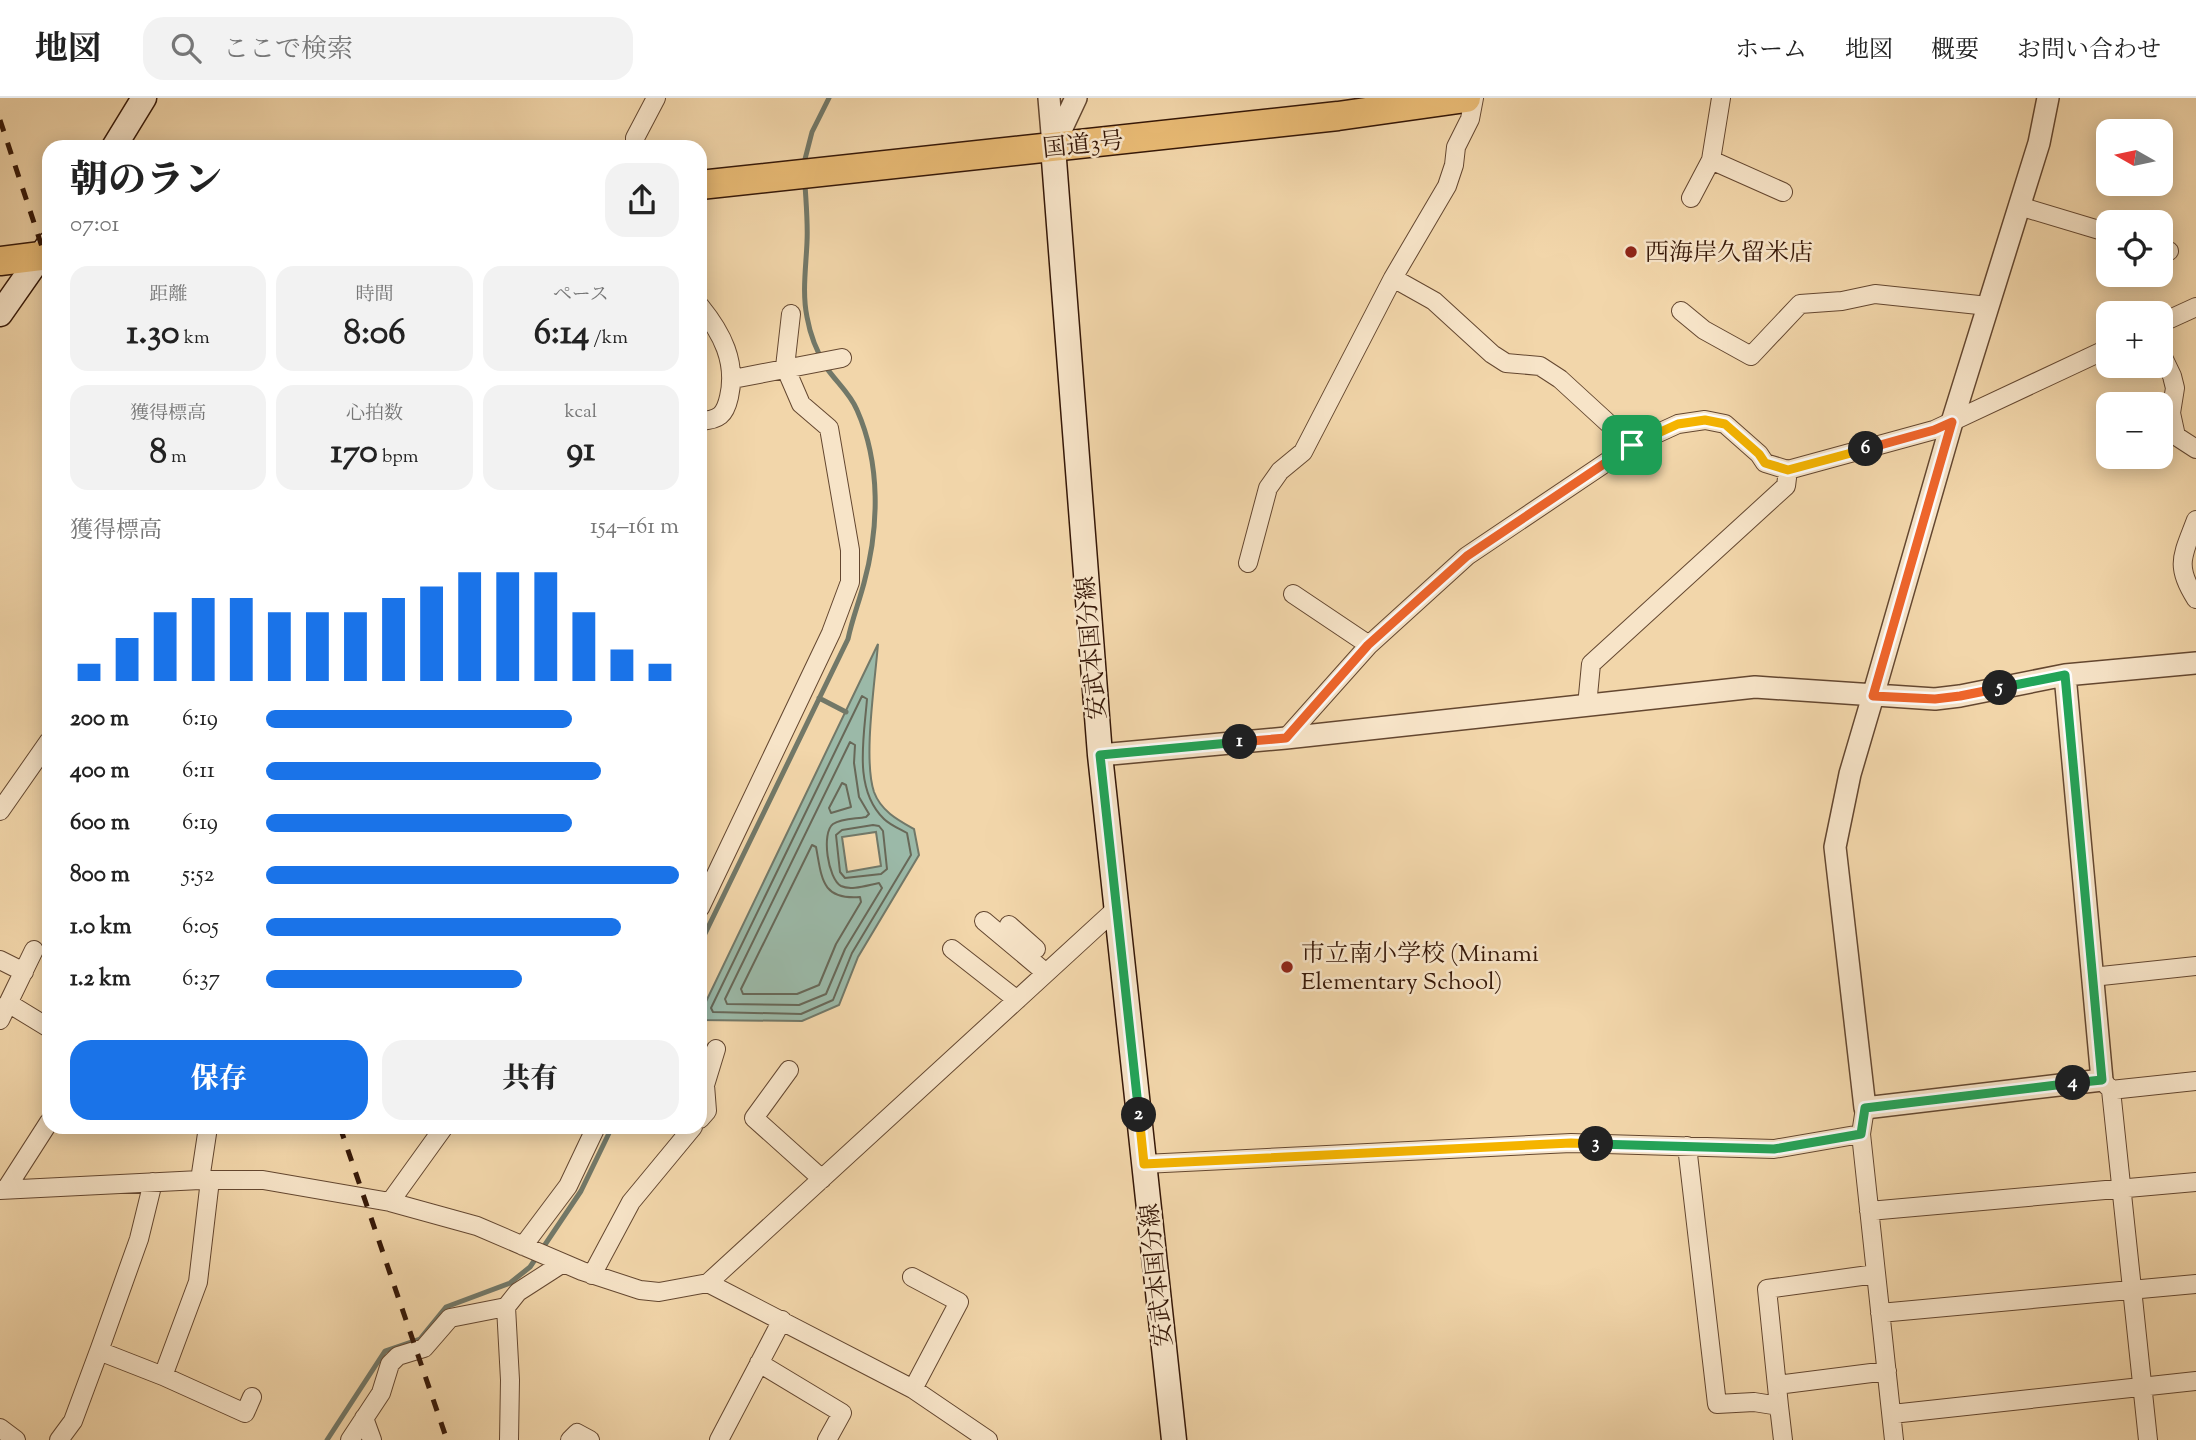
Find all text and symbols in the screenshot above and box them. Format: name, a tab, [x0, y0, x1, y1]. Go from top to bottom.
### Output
search box	[143, 17, 633, 80]
text: 地図	[35, 27, 101, 75]
icon: search	[167, 29, 205, 67]
text: ここで検索	[223, 32, 353, 69]
text: ホーム	[1735, 34, 1807, 68]
text: 地図	[1845, 34, 1893, 68]
text: 概要	[1931, 34, 1979, 68]
text: お問い合わせ	[2017, 34, 2161, 68]
north arrow	[2096, 119, 2174, 196]
map controls	[2096, 119, 2173, 469]
street label: 国道3号	[1041, 125, 1126, 167]
text: 朝のラン	[70, 156, 222, 210]
button: share	[605, 163, 679, 237]
text: 07:01	[70, 209, 119, 242]
button: locate	[2096, 210, 2173, 287]
place label: 西海岸久留米店	[1645, 237, 1813, 271]
marker: 西海岸久留米店	[1623, 244, 1639, 260]
text: 距離	[149, 282, 187, 309]
text: 時間	[355, 282, 394, 309]
text: ペース	[553, 282, 609, 309]
button: +	[2096, 301, 2173, 378]
text: 1.30	[127, 309, 180, 360]
text: 8:06	[343, 309, 406, 360]
text: 6:14	[534, 309, 589, 360]
text: km	[180, 325, 210, 352]
text: /km	[589, 325, 628, 352]
button: −	[2096, 392, 2173, 469]
text: kcal	[564, 399, 597, 426]
text: 獲得標高	[130, 401, 206, 428]
text: 心拍数	[346, 401, 403, 428]
pin	[1602, 415, 1662, 475]
text: 91	[566, 426, 595, 477]
icon: arrive	[1613, 426, 1651, 464]
text: 8	[150, 428, 167, 479]
text: 170	[331, 428, 378, 479]
pin: 6	[1848, 432, 1884, 466]
text: 6	[1861, 435, 1870, 462]
text: m	[167, 444, 187, 471]
text: bpm	[378, 444, 418, 471]
text: 154–161 m	[590, 511, 679, 544]
text: 獲得標高	[70, 515, 162, 548]
street label: 安武本国分線	[1070, 575, 1116, 721]
pin: 5	[1982, 670, 2018, 706]
text: 5	[1996, 674, 2003, 701]
text: 200 m	[70, 703, 129, 736]
text: 6:19	[182, 703, 218, 736]
pin: 1	[1222, 724, 1258, 760]
text: 1	[1236, 728, 1243, 755]
text: 400 m	[70, 755, 130, 788]
text: 6:11	[182, 755, 215, 788]
text: 600 m	[70, 807, 130, 840]
text: 6:19	[182, 807, 218, 840]
text: 800 m	[70, 859, 130, 892]
text: 5:52	[182, 859, 214, 892]
text: 1.0 km	[70, 911, 132, 944]
text: 6:05	[182, 911, 219, 944]
place label: 市立南小学校 (Minami Elementary School)	[1301, 938, 1539, 1000]
marker: 市立南小学校 (Minami Elementary School)	[1279, 959, 1295, 975]
text: 1.2 km	[70, 963, 131, 996]
text: 6:37	[182, 963, 220, 996]
button: 保存	[70, 1040, 368, 1120]
button: 共有	[382, 1040, 679, 1120]
pin: 4	[2056, 1066, 2090, 1100]
text: 4	[2068, 1069, 2077, 1096]
pin: 2	[1122, 1098, 1156, 1132]
text: 2	[1134, 1101, 1143, 1128]
pin: 3	[1578, 1126, 1614, 1162]
text: 3	[1592, 1130, 1599, 1157]
street label: 安武本国分線	[1134, 1201, 1182, 1348]

